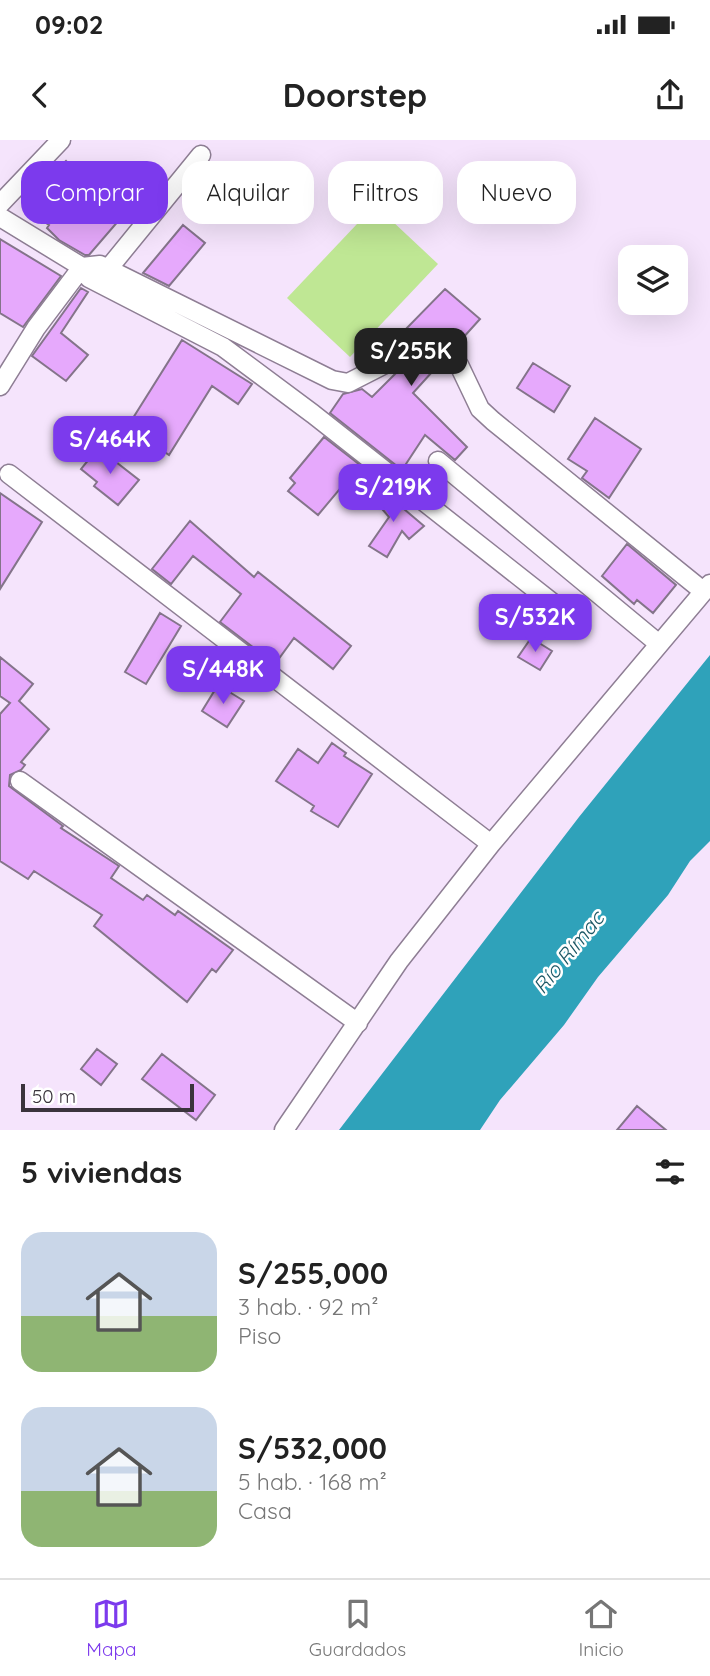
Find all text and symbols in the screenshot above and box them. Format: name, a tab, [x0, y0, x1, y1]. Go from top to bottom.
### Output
text: 09:02	[35, 8, 104, 41]
text: Doorstep	[283, 75, 427, 115]
icon: back	[21, 76, 59, 114]
icon: share	[651, 76, 689, 114]
chip: Comprar	[21, 161, 168, 224]
chip: Alquilar	[182, 161, 314, 224]
chip: Filtros	[328, 161, 443, 224]
chip: Nuevo	[457, 161, 576, 224]
map controls	[618, 245, 688, 315]
button: layers	[618, 245, 688, 315]
pin: S/255K	[354, 328, 468, 388]
text: S/255K	[370, 336, 452, 365]
pin: S/464K	[53, 416, 167, 476]
text: S/464K	[69, 424, 151, 453]
pin: S/219K	[336, 464, 450, 524]
text: S/219K	[355, 472, 431, 501]
pin: S/532K	[478, 594, 592, 654]
text: S/532K	[495, 602, 575, 631]
pin: S/448K	[166, 646, 280, 706]
text: S/448K	[182, 654, 264, 683]
water label: Río Rímac	[527, 904, 610, 998]
scale bar	[21, 1081, 194, 1113]
text: 50 m	[32, 1084, 76, 1108]
text: 5 viviendas	[21, 1153, 182, 1191]
icon: filters	[651, 1153, 689, 1191]
text: S/255,000	[238, 1254, 388, 1292]
icon: home	[77, 1260, 161, 1344]
text: 3 hab. · 92 m²	[238, 1292, 379, 1321]
text: Piso	[238, 1321, 281, 1350]
text: S/532,000	[238, 1429, 387, 1467]
icon: home	[77, 1435, 161, 1519]
text: 5 hab. · 168 m²	[238, 1467, 387, 1496]
text: Casa	[238, 1496, 292, 1525]
tab: Mapa	[86, 1595, 136, 1661]
tab: Guardados	[309, 1595, 406, 1661]
tab: Inicio	[579, 1595, 624, 1661]

